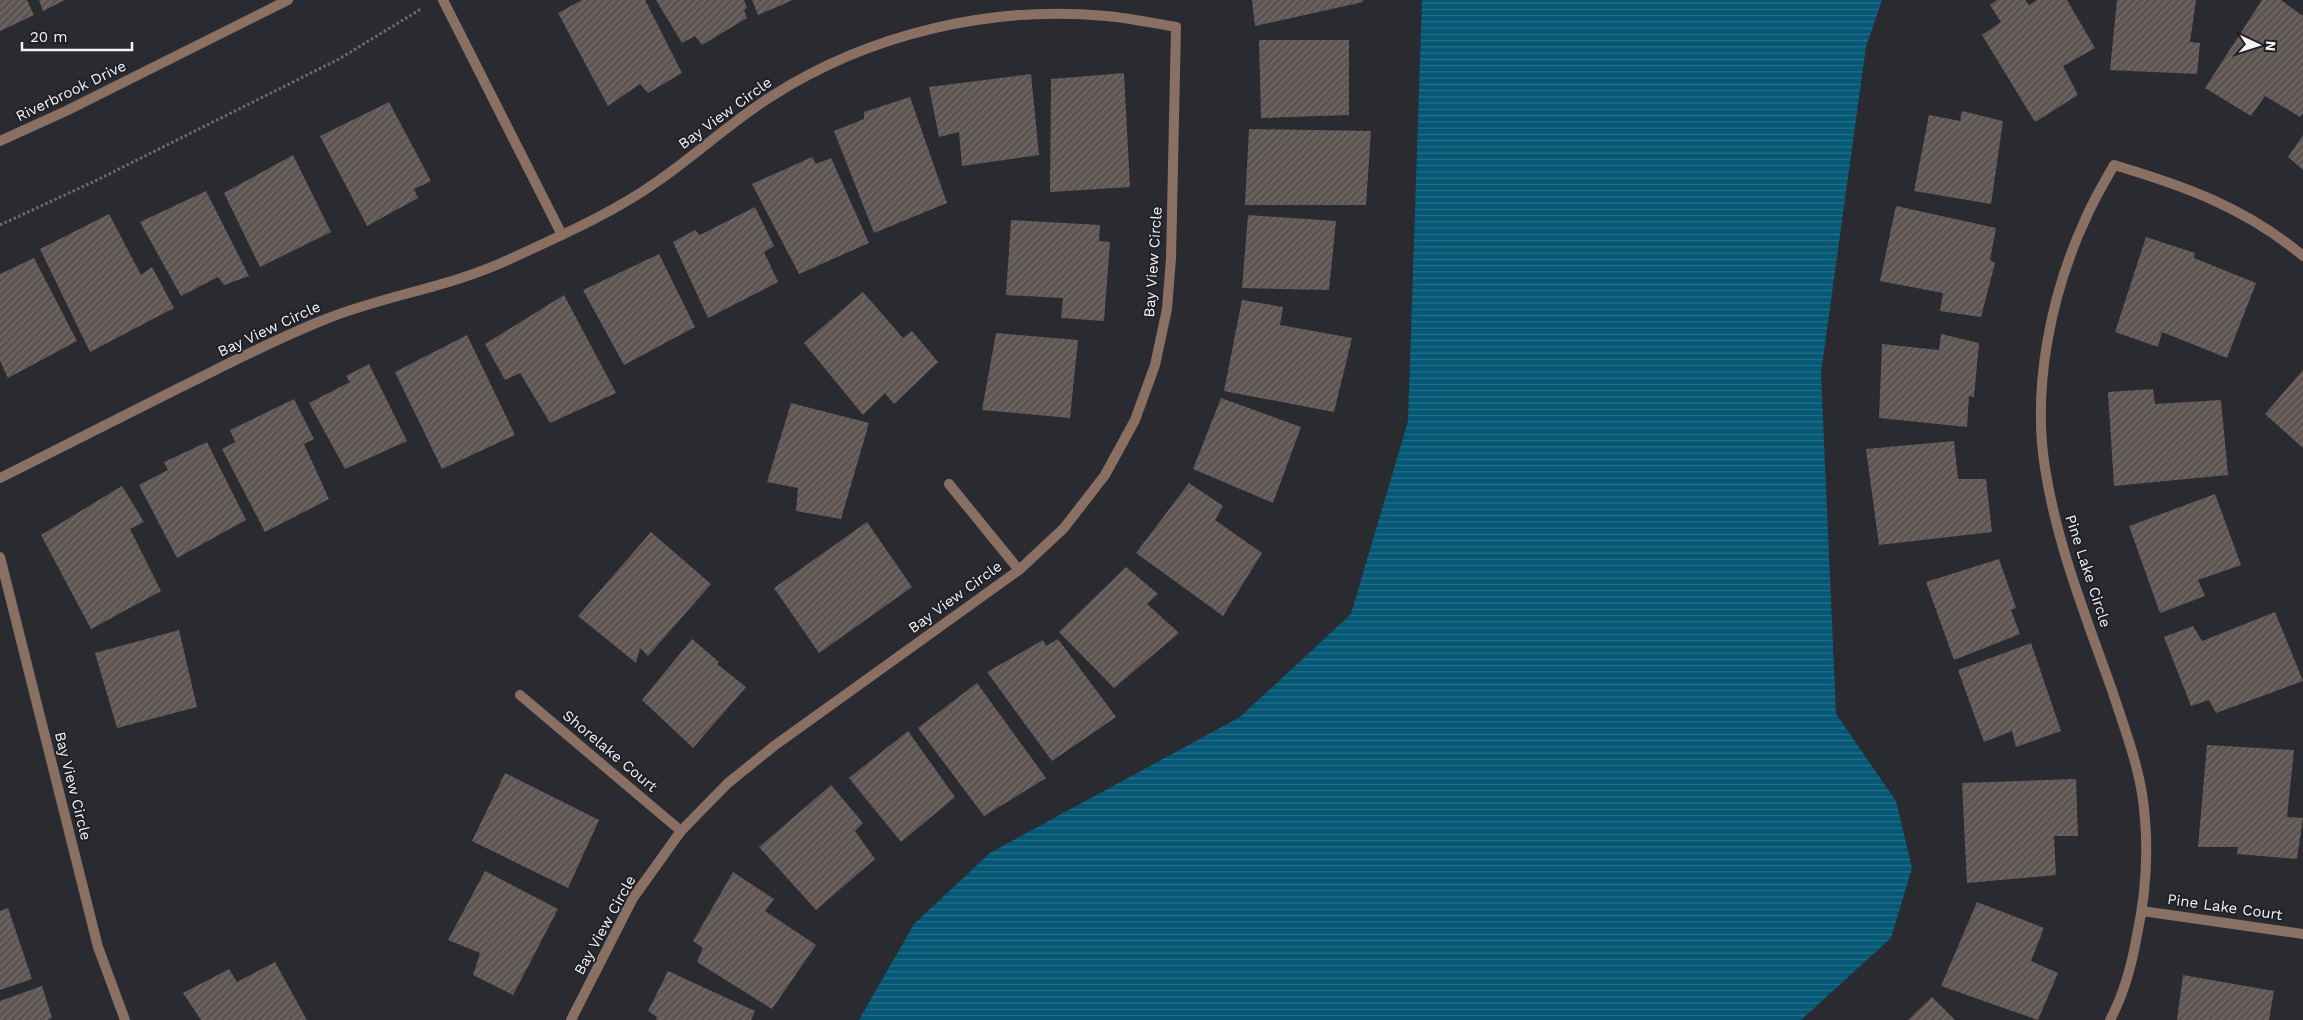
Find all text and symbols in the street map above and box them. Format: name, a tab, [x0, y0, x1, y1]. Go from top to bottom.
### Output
scale bar	[22, 20, 132, 52]
north arrow	[2233, 20, 2283, 70]
text: 20 m	[30, 28, 68, 46]
text: N	[2263, 40, 2279, 52]
street label: Riverbrook Drive	[13, 57, 129, 125]
street label: Bay View Circle	[675, 73, 775, 153]
street label: Bay View Circle	[1140, 206, 1166, 318]
street label: Bay View Circle	[215, 297, 323, 361]
street label: Pine Lake Circle	[2061, 512, 2115, 630]
street label: Bay View Circle	[905, 557, 1005, 637]
street label: Shorelake Court	[559, 706, 662, 796]
street label: Bay View Circle	[51, 730, 95, 842]
street label: Bay View Circle	[570, 872, 640, 978]
street label: Pine Lake Court	[2166, 890, 2284, 924]

